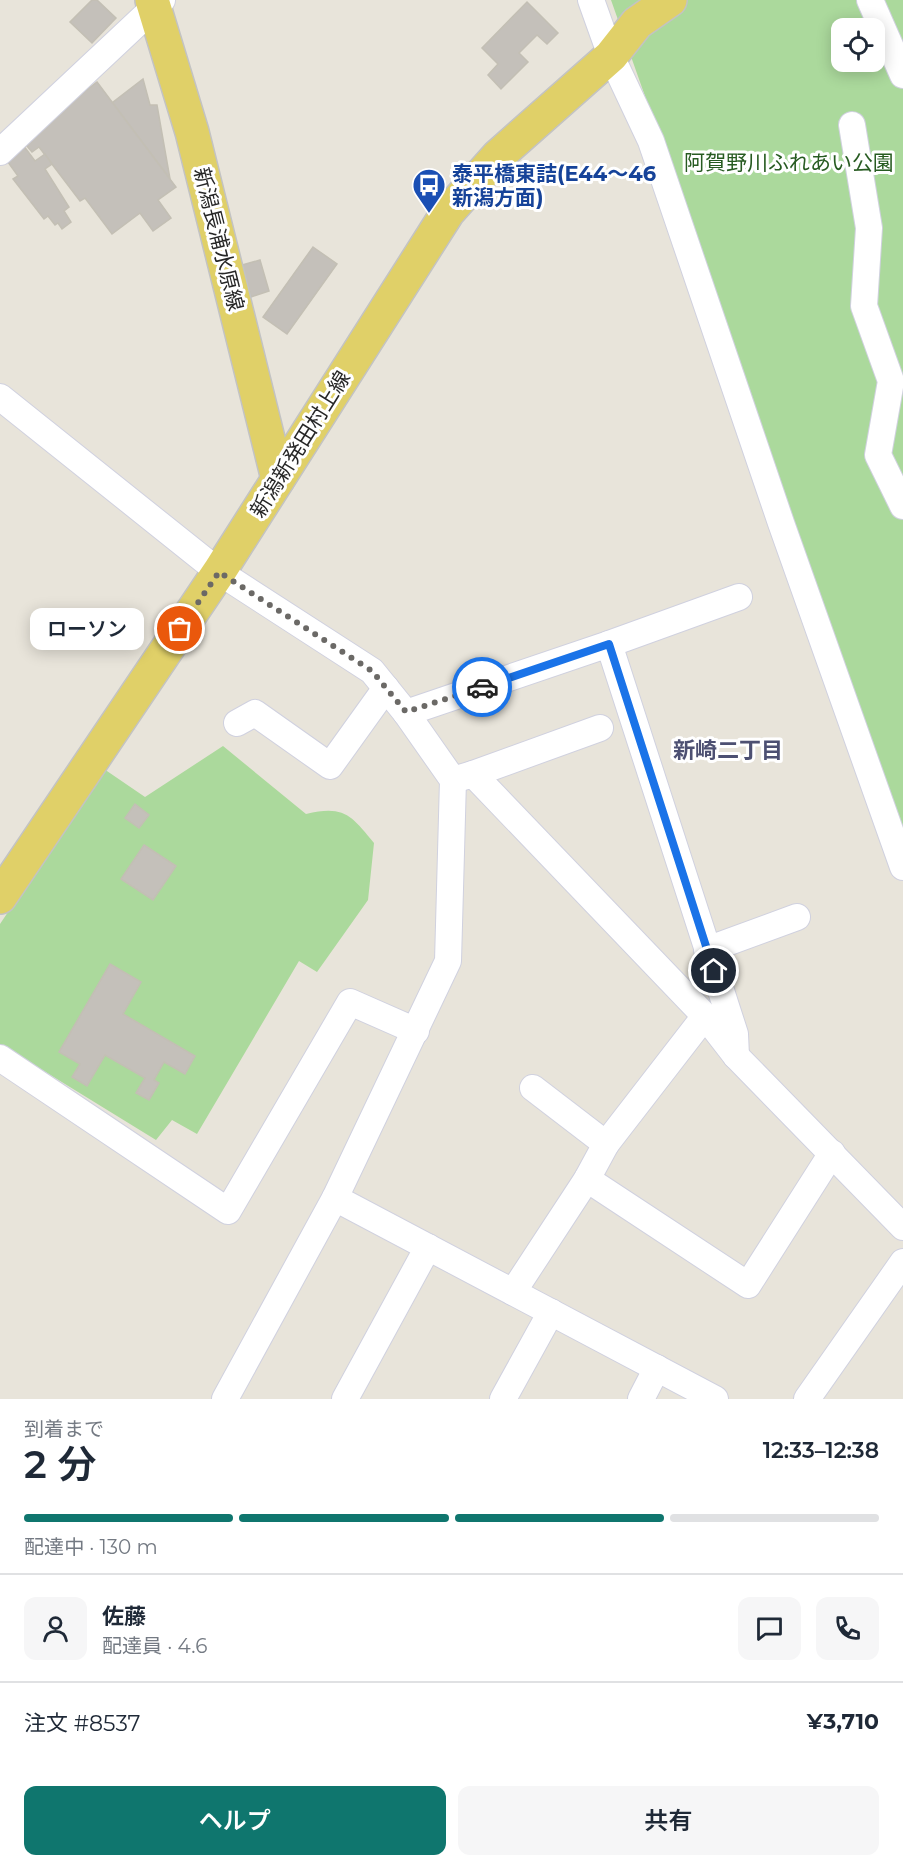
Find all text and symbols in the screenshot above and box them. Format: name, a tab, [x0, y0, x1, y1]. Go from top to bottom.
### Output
map controls	[831, 18, 885, 72]
button: locate	[831, 18, 885, 72]
park label: 阿賀野川ふれあい公園	[684, 150, 894, 175]
place label: 泰平橋東詰(E44～46 新潟方面)	[452, 161, 656, 210]
street label: 新潟長浦水原線	[189, 165, 249, 313]
bus stop icon: 泰平橋東詰(E44～46 新潟方面)	[411, 167, 447, 214]
street label: 新潟新発田村上線	[245, 366, 355, 522]
pin	[154, 603, 205, 654]
callout: ローソン	[30, 608, 144, 650]
icon: bag	[163, 612, 196, 645]
text: ローソン	[47, 617, 127, 641]
courier	[452, 657, 512, 717]
icon: car	[466, 671, 499, 704]
district label: 新崎二丁目	[673, 737, 783, 764]
pin	[688, 945, 739, 996]
icon: home	[697, 954, 730, 987]
text: 到着まで	[24, 1417, 104, 1441]
text: 12:33–12:38	[763, 1437, 879, 1464]
text: 2 分	[24, 1440, 96, 1488]
text: 配達中 · 130 m	[24, 1535, 158, 1559]
button: person	[24, 1597, 87, 1660]
button: chat	[738, 1597, 801, 1660]
button: phone	[816, 1597, 879, 1660]
text: 佐藤	[102, 1603, 146, 1630]
text: 配達員 · 4.6	[102, 1634, 207, 1658]
text: ¥3,710	[807, 1708, 879, 1735]
text: 注文 #8537	[24, 1710, 141, 1737]
button: ヘルプ	[24, 1786, 446, 1855]
button: 共有	[458, 1786, 879, 1855]

